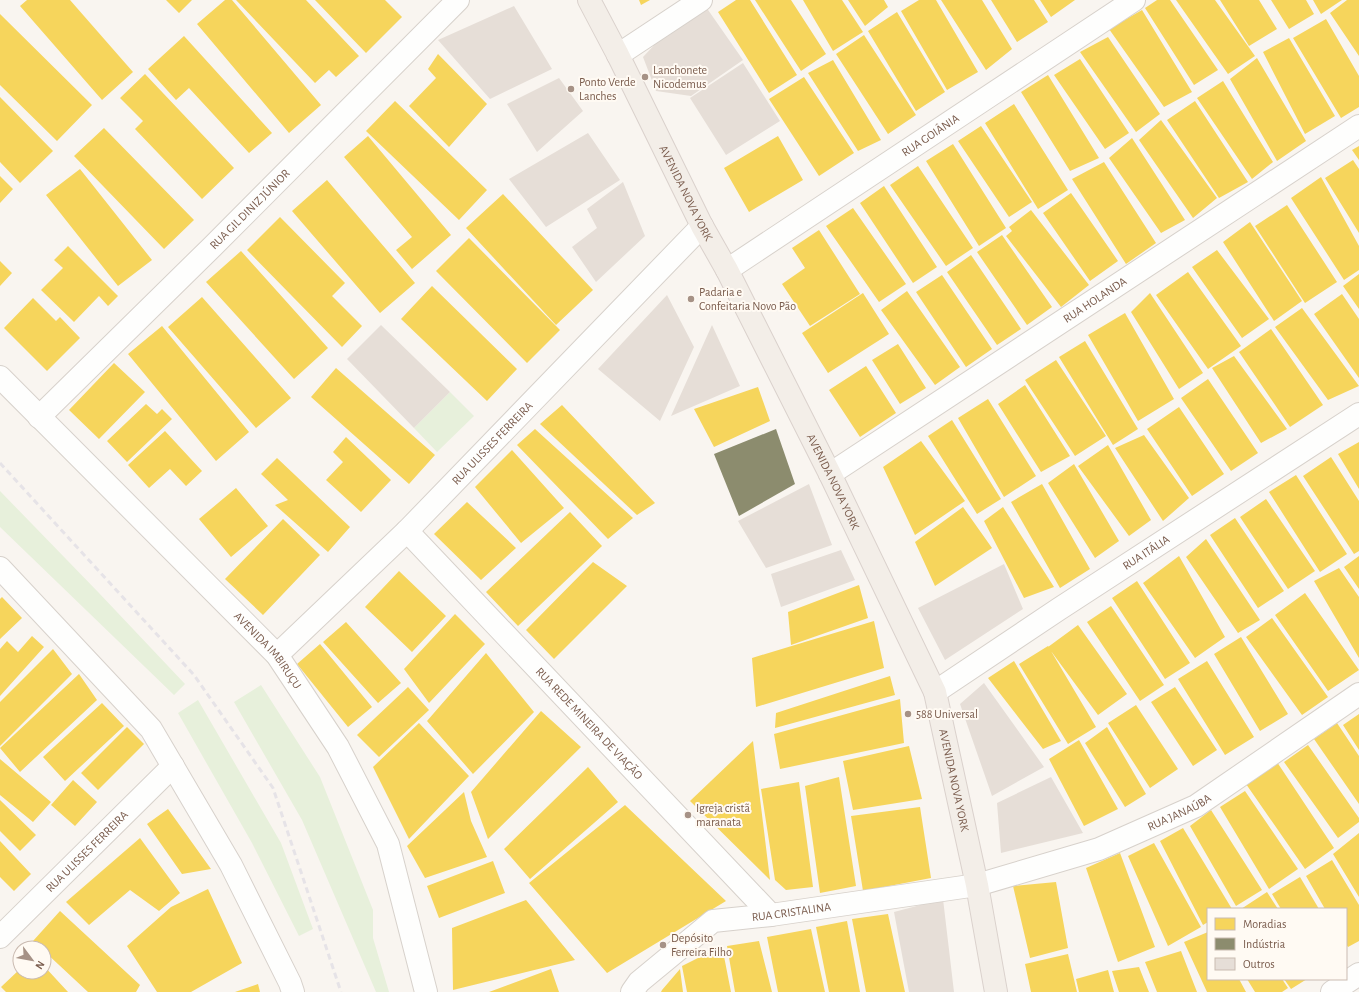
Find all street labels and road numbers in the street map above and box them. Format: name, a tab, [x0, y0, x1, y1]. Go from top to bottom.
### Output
street label: RUA GOIÂNIA	[900, 112, 961, 158]
street label: AVENIDA NOVA YORK	[657, 143, 715, 243]
street label: RUA GIL DINIZ JÚNIOR	[208, 167, 292, 251]
street label: RUA HOLANDA	[1061, 275, 1129, 325]
street label: RUA ULISSES FERREIRA	[449, 399, 535, 487]
street label: AVENIDA NOVA YORK	[805, 432, 862, 532]
street label: RUA ITÁLIA	[1121, 533, 1172, 572]
street label: AVENIDA IMBIRUÇU	[232, 610, 304, 691]
street label: RUA REDE MINEIRA DE VIAÇÃO	[534, 665, 645, 782]
street label: AVENIDA NOVA YORK	[937, 728, 971, 833]
street label: RUA JANAÚBA	[1146, 792, 1213, 833]
street label: RUA ULISSES FERREIRA	[43, 808, 130, 894]
street label: RUA CRISTALINA	[751, 900, 832, 923]

